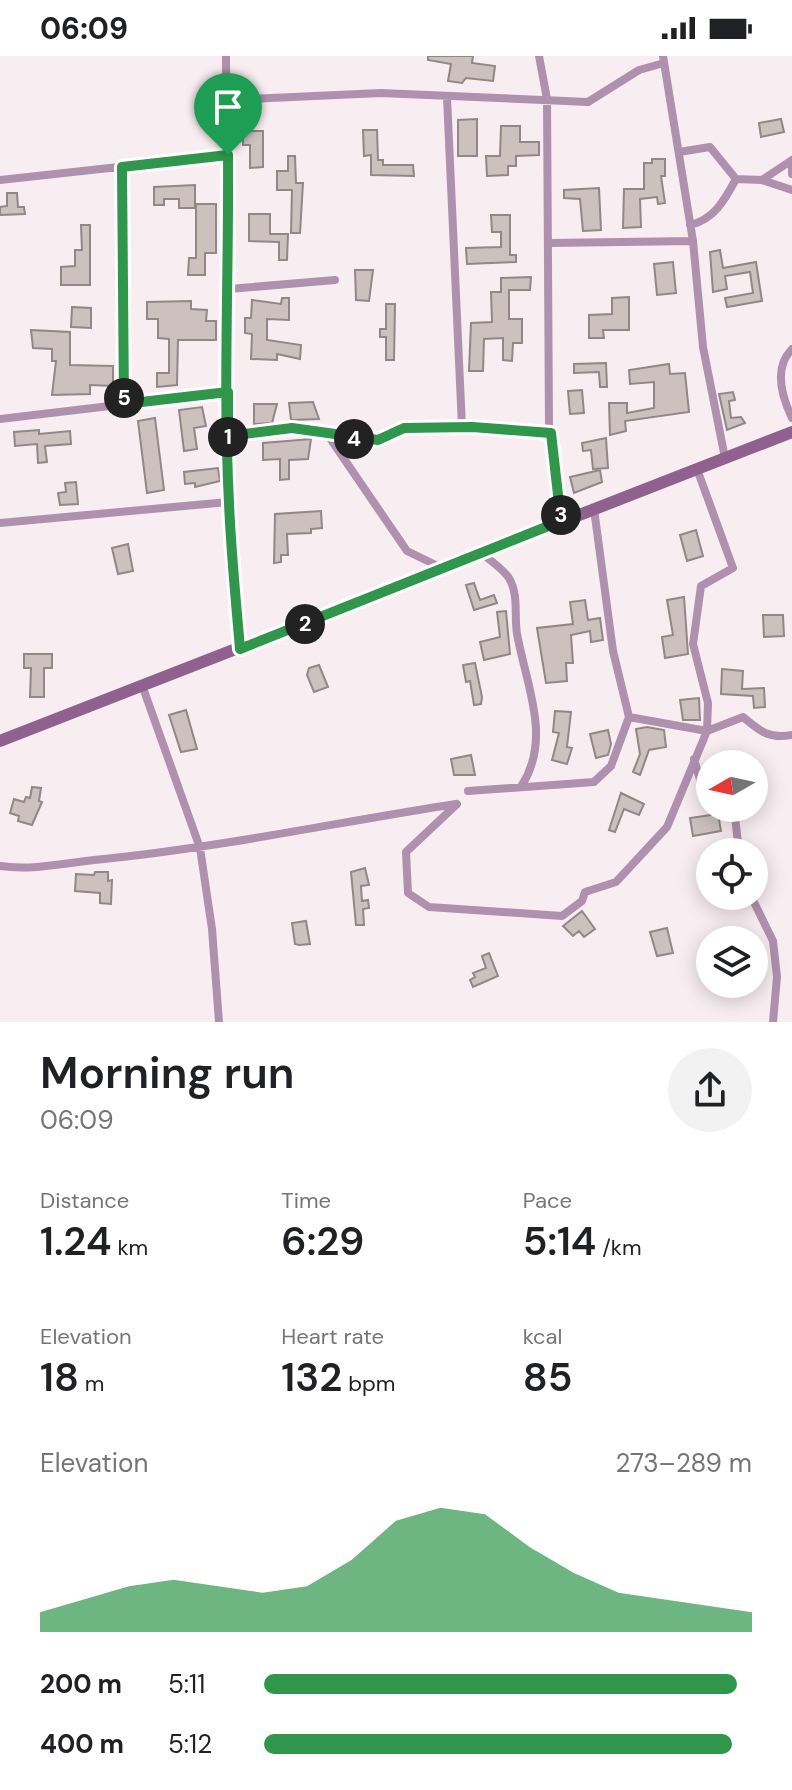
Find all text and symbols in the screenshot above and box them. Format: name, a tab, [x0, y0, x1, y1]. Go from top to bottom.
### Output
text: 06:09	[40, 9, 128, 48]
pin	[194, 73, 262, 155]
icon: arrive	[206, 85, 250, 129]
pin: 5	[104, 378, 144, 418]
text: 5	[117, 383, 131, 412]
pin: 1	[208, 417, 248, 457]
pin: 4	[334, 419, 374, 459]
text: 1	[224, 422, 232, 451]
text: 4	[347, 424, 361, 453]
pin: 3	[541, 495, 581, 535]
text: 3	[554, 500, 568, 529]
pin: 2	[285, 604, 325, 644]
text: 2	[299, 609, 311, 638]
north arrow	[696, 750, 768, 822]
map controls	[696, 750, 768, 998]
button: locate	[696, 838, 768, 910]
button: layers	[696, 926, 768, 998]
text: Morning run	[40, 1044, 294, 1102]
button: share	[668, 1048, 752, 1132]
text: 06:09	[40, 1103, 113, 1137]
text: Distance	[40, 1186, 129, 1215]
text: Time	[281, 1186, 331, 1215]
text: Pace	[523, 1186, 572, 1215]
text: 1.24	[40, 1215, 112, 1267]
text: 6:29	[281, 1215, 364, 1267]
text: 5:14	[523, 1215, 596, 1267]
text: km	[112, 1233, 148, 1262]
text: /km	[596, 1233, 642, 1262]
text: Elevation	[40, 1322, 132, 1351]
text: Heart rate	[281, 1322, 384, 1351]
text: kcal	[523, 1322, 562, 1351]
text: 18	[40, 1351, 79, 1403]
text: 132	[281, 1351, 342, 1403]
text: 85	[523, 1351, 572, 1403]
text: m	[79, 1369, 104, 1398]
text: bpm	[342, 1369, 395, 1398]
text: Elevation	[40, 1446, 148, 1480]
text: 273–289 m	[615, 1446, 752, 1480]
text: 200 m	[40, 1667, 122, 1701]
text: 5:11	[168, 1667, 205, 1701]
text: 400 m	[40, 1727, 124, 1761]
text: 5:12	[168, 1727, 212, 1761]

